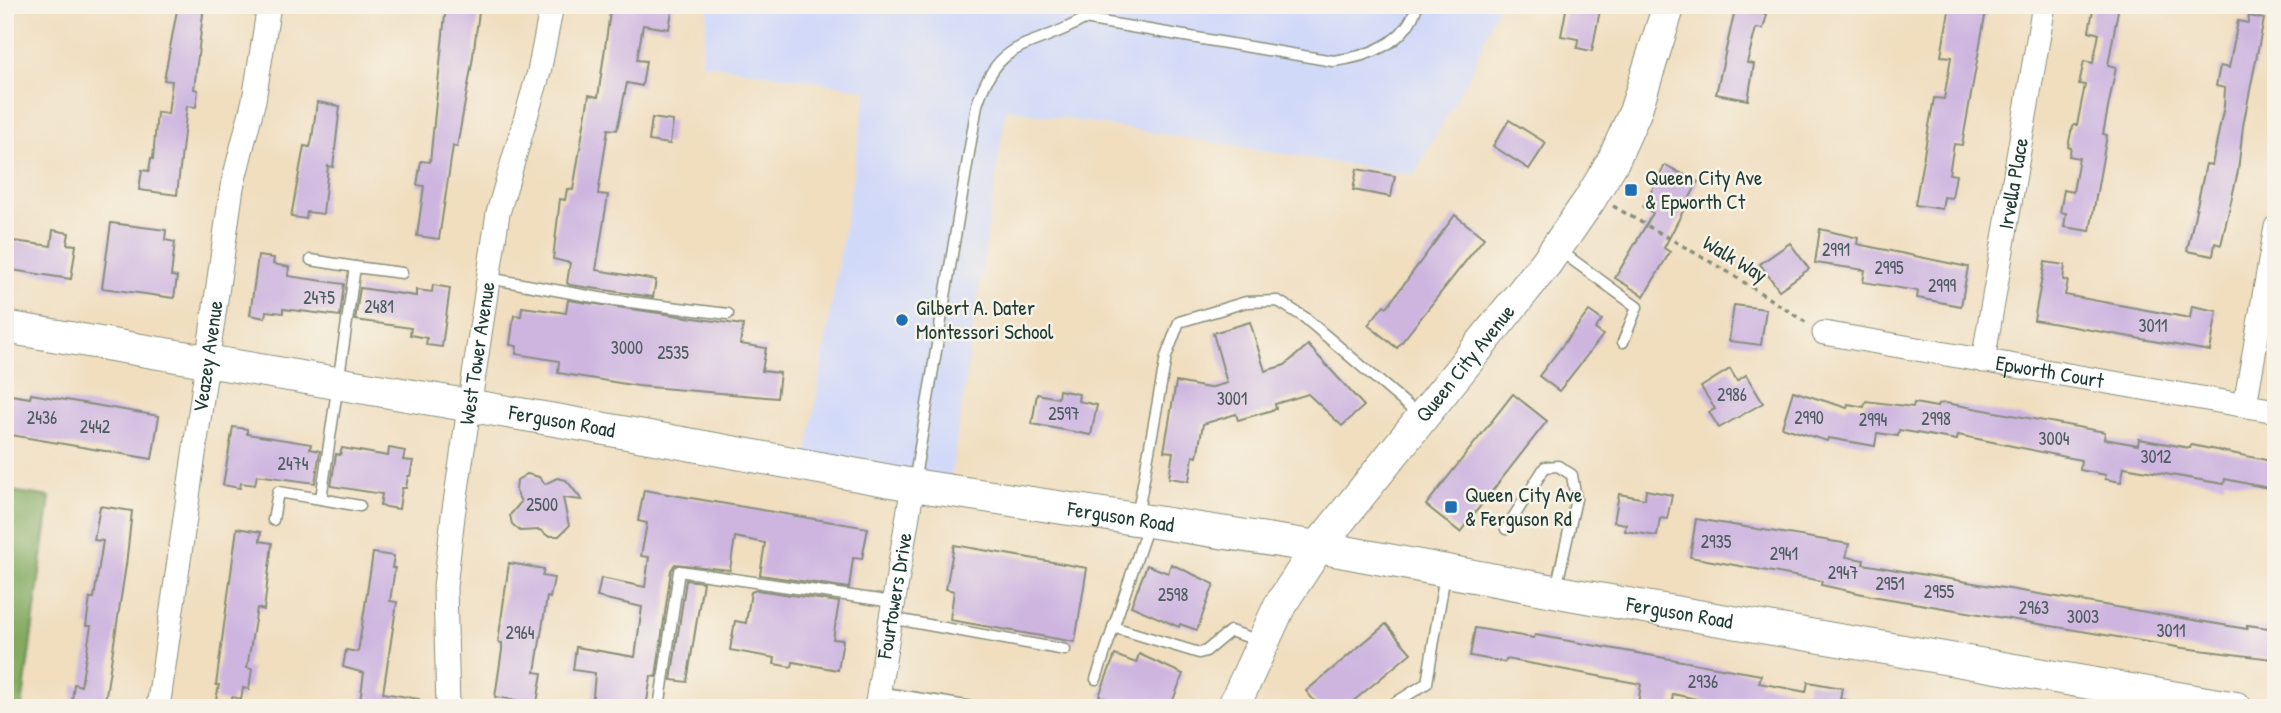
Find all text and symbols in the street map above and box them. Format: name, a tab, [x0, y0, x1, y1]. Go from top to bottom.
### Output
street label: Irvella Place	[1991, 136, 2035, 231]
place label: Queen City Ave & Epworth Ct	[1645, 163, 1762, 216]
marker: Queen City Ave & Epworth Ct	[1623, 182, 1639, 198]
street label: Walk Way	[1698, 228, 1773, 289]
house number: 2991	[1822, 237, 1850, 262]
house number: 2995	[1874, 255, 1904, 280]
house number: 2999	[1928, 273, 1957, 298]
street label: West Tower Avenue	[452, 280, 502, 427]
house number: 2475	[303, 285, 335, 310]
place label: Gilbert A. Dater Montessori School	[916, 293, 1054, 346]
house number: 2481	[364, 294, 394, 319]
street label: Queen City Avenue	[1409, 298, 1521, 428]
street label: Veazey Avenue	[185, 299, 230, 414]
marker: Gilbert A. Dater Montessori School	[894, 312, 910, 328]
house number: 3011	[2138, 313, 2168, 338]
house number: 3000	[611, 335, 643, 360]
house number: 2535	[657, 340, 689, 365]
street label: Epworth Court	[1993, 348, 2107, 395]
house number: 2986	[1717, 382, 1747, 407]
house number: 3001	[1217, 386, 1247, 411]
street label: Ferguson Road	[506, 397, 618, 445]
house number: 2597	[1048, 401, 1080, 426]
house number: 2436	[27, 405, 57, 430]
house number: 2990	[1794, 405, 1824, 430]
house number: 2998	[1921, 406, 1951, 431]
house number: 2994	[1859, 407, 1887, 432]
house number: 2442	[80, 414, 111, 439]
house number: 3004	[2039, 426, 2070, 451]
house number: 3012	[2140, 444, 2172, 469]
house number: 2474	[278, 451, 309, 476]
place label: Queen City Ave & Ferguson Rd	[1465, 480, 1582, 533]
house number: 2500	[526, 492, 558, 517]
street label: Ferguson Road	[1065, 494, 1176, 539]
marker: Queen City Ave & Ferguson Rd	[1443, 499, 1459, 515]
house number: 2935	[1701, 529, 1732, 554]
street label: Fourtowers Drive	[869, 530, 919, 662]
house number: 2941	[1770, 541, 1798, 566]
house number: 2947	[1828, 560, 1858, 585]
house number: 2951	[1875, 571, 1905, 596]
house number: 2955	[1924, 579, 1955, 604]
house number: 2598	[1158, 582, 1188, 607]
street label: Ferguson Road	[1623, 589, 1735, 636]
house number: 2963	[2019, 595, 2049, 620]
house number: 3003	[2067, 604, 2099, 629]
house number: 3011	[2156, 618, 2186, 643]
house number: 2964	[506, 620, 535, 645]
house number: 2936	[1688, 669, 1718, 694]

